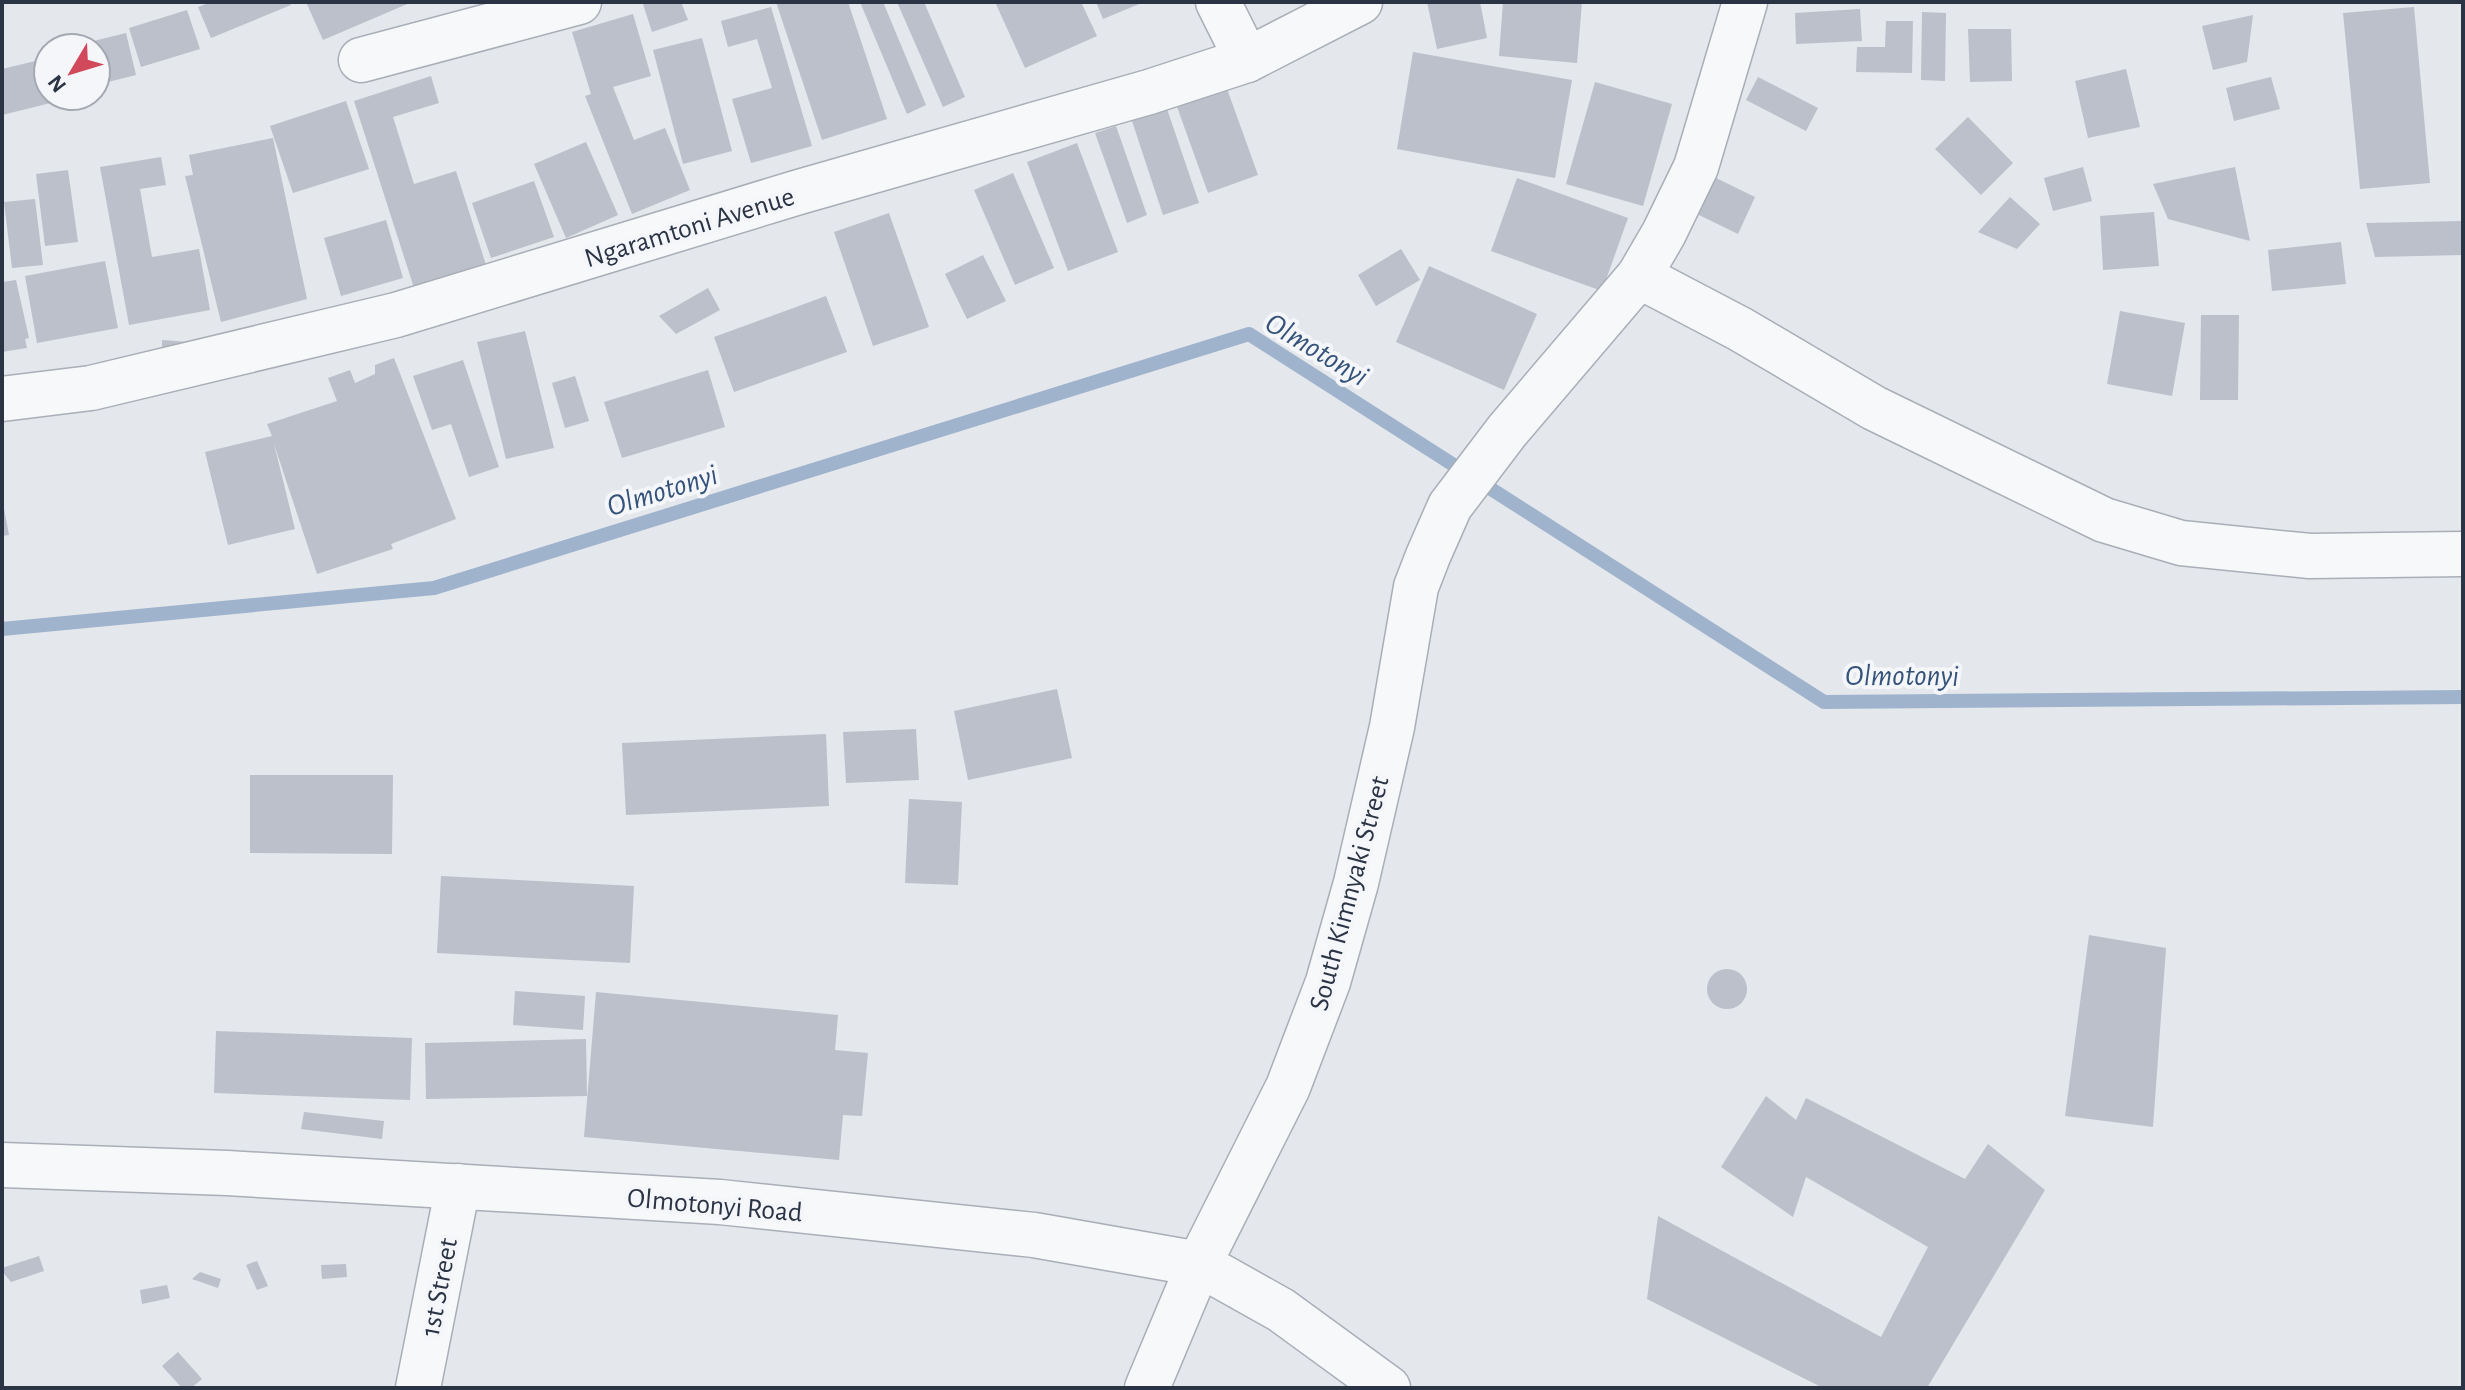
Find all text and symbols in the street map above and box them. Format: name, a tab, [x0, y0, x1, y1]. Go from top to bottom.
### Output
north arrow	[32, 32, 112, 112]
text: N	[44, 71, 70, 96]
street label: Ngaramtoni Avenue	[581, 183, 798, 273]
water label: Olmotonyi	[1260, 308, 1373, 392]
water label: Olmotonyi	[603, 460, 721, 522]
water label: Olmotonyi	[1845, 661, 1959, 691]
street label: South Kimnyaki Street	[1305, 773, 1395, 1014]
street label: Olmotonyi Road	[626, 1184, 804, 1228]
street label: 1st Street	[417, 1236, 463, 1339]

